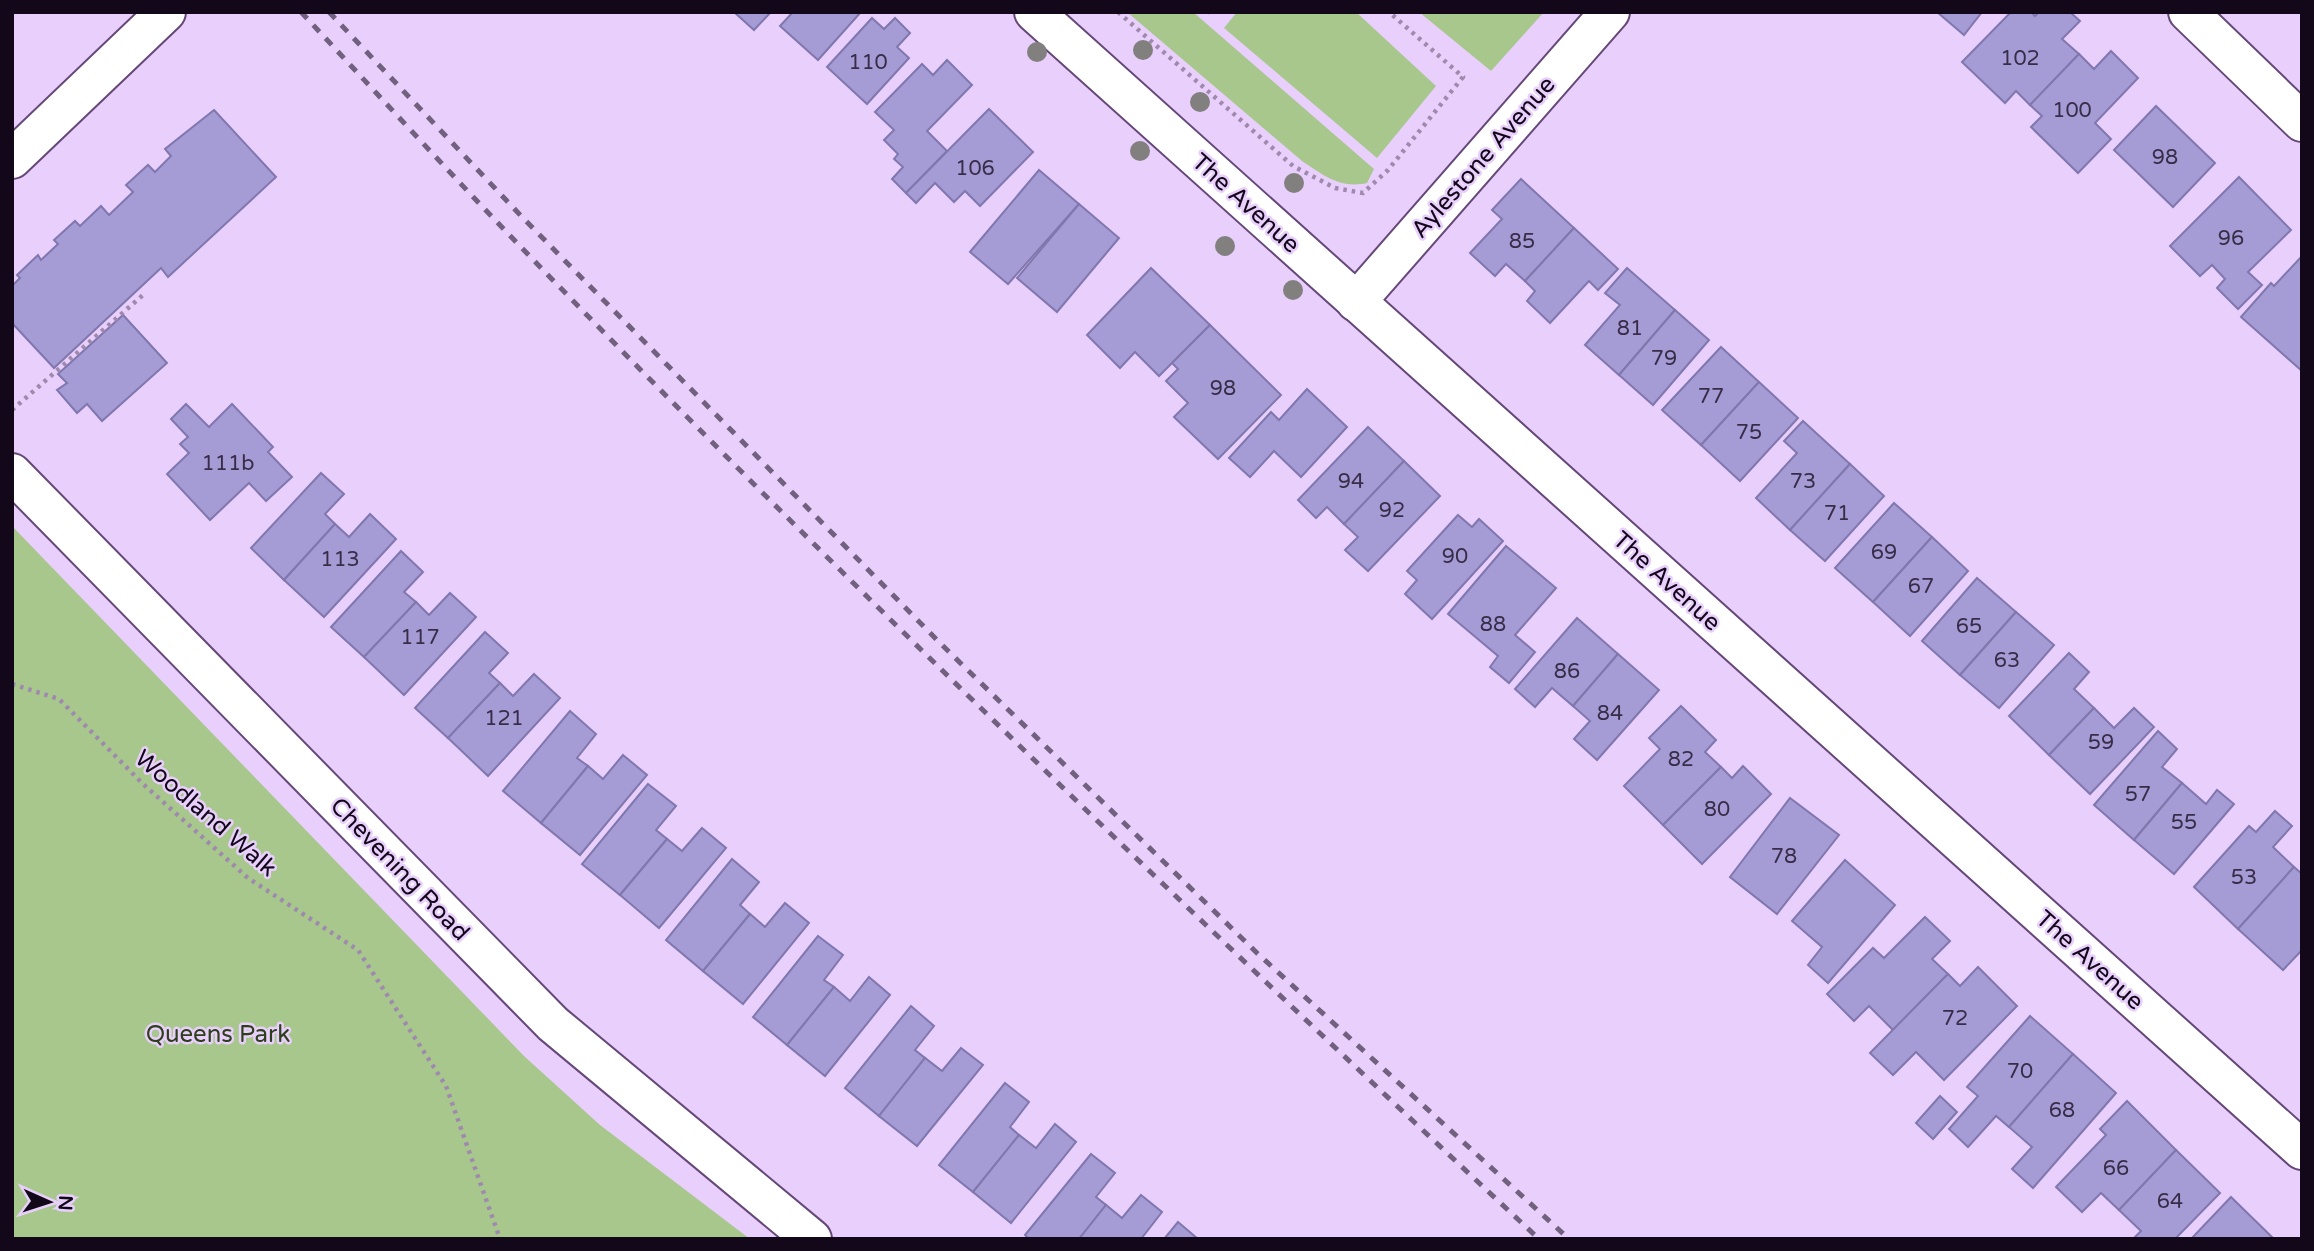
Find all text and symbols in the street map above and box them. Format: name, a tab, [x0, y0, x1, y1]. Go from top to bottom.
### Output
house number: 102	[2000, 46, 2040, 71]
house number: 110	[848, 50, 888, 75]
street label: Aylestone Avenue	[1405, 71, 1562, 244]
house number: 100	[2052, 98, 2092, 123]
house number: 98	[2152, 145, 2178, 170]
street label: The Avenue	[1186, 147, 1305, 259]
house number: 106	[955, 156, 995, 181]
house number: 96	[2218, 226, 2244, 251]
house number: 85	[1509, 229, 1535, 254]
house number: 81	[1617, 316, 1643, 341]
house number: 79	[1651, 346, 1677, 371]
house number: 98	[1210, 376, 1236, 401]
house number: 77	[1698, 384, 1724, 409]
house number: 75	[1736, 420, 1762, 445]
house number: 111b	[202, 451, 254, 476]
house number: 94	[1338, 469, 1364, 494]
house number: 73	[1790, 469, 1816, 494]
house number: 92	[1379, 498, 1405, 523]
house number: 71	[1824, 501, 1850, 526]
street label: The Avenue	[1607, 525, 1726, 637]
house number: 69	[1871, 540, 1897, 565]
house number: 90	[1442, 544, 1468, 569]
house number: 113	[320, 547, 360, 572]
house number: 67	[1908, 574, 1934, 599]
house number: 88	[1480, 612, 1506, 637]
house number: 65	[1956, 614, 1982, 639]
house number: 117	[400, 625, 440, 650]
house number: 63	[1994, 648, 2020, 673]
house number: 86	[1554, 659, 1580, 684]
house number: 84	[1597, 701, 1623, 726]
house number: 121	[484, 706, 524, 731]
house number: 59	[2088, 730, 2114, 755]
street label: Woodland Walk	[129, 744, 283, 883]
house number: 82	[1668, 747, 1694, 772]
house number: 57	[2125, 782, 2151, 807]
street label: Chevening Road	[324, 792, 475, 947]
house number: 80	[1704, 797, 1730, 822]
house number: 55	[2171, 810, 2197, 835]
house number: 78	[1771, 844, 1797, 869]
house number: 53	[2231, 865, 2257, 890]
street label: The Avenue	[2030, 904, 2149, 1016]
house number: 72	[1942, 1006, 1968, 1031]
park label: Queens Park	[146, 1020, 290, 1049]
house number: 70	[2007, 1059, 2033, 1084]
house number: 68	[2049, 1098, 2075, 1123]
house number: 66	[2103, 1156, 2129, 1181]
north arrow	[14, 1167, 84, 1237]
house number: 64	[2157, 1189, 2183, 1214]
text: N	[54, 1195, 76, 1211]

